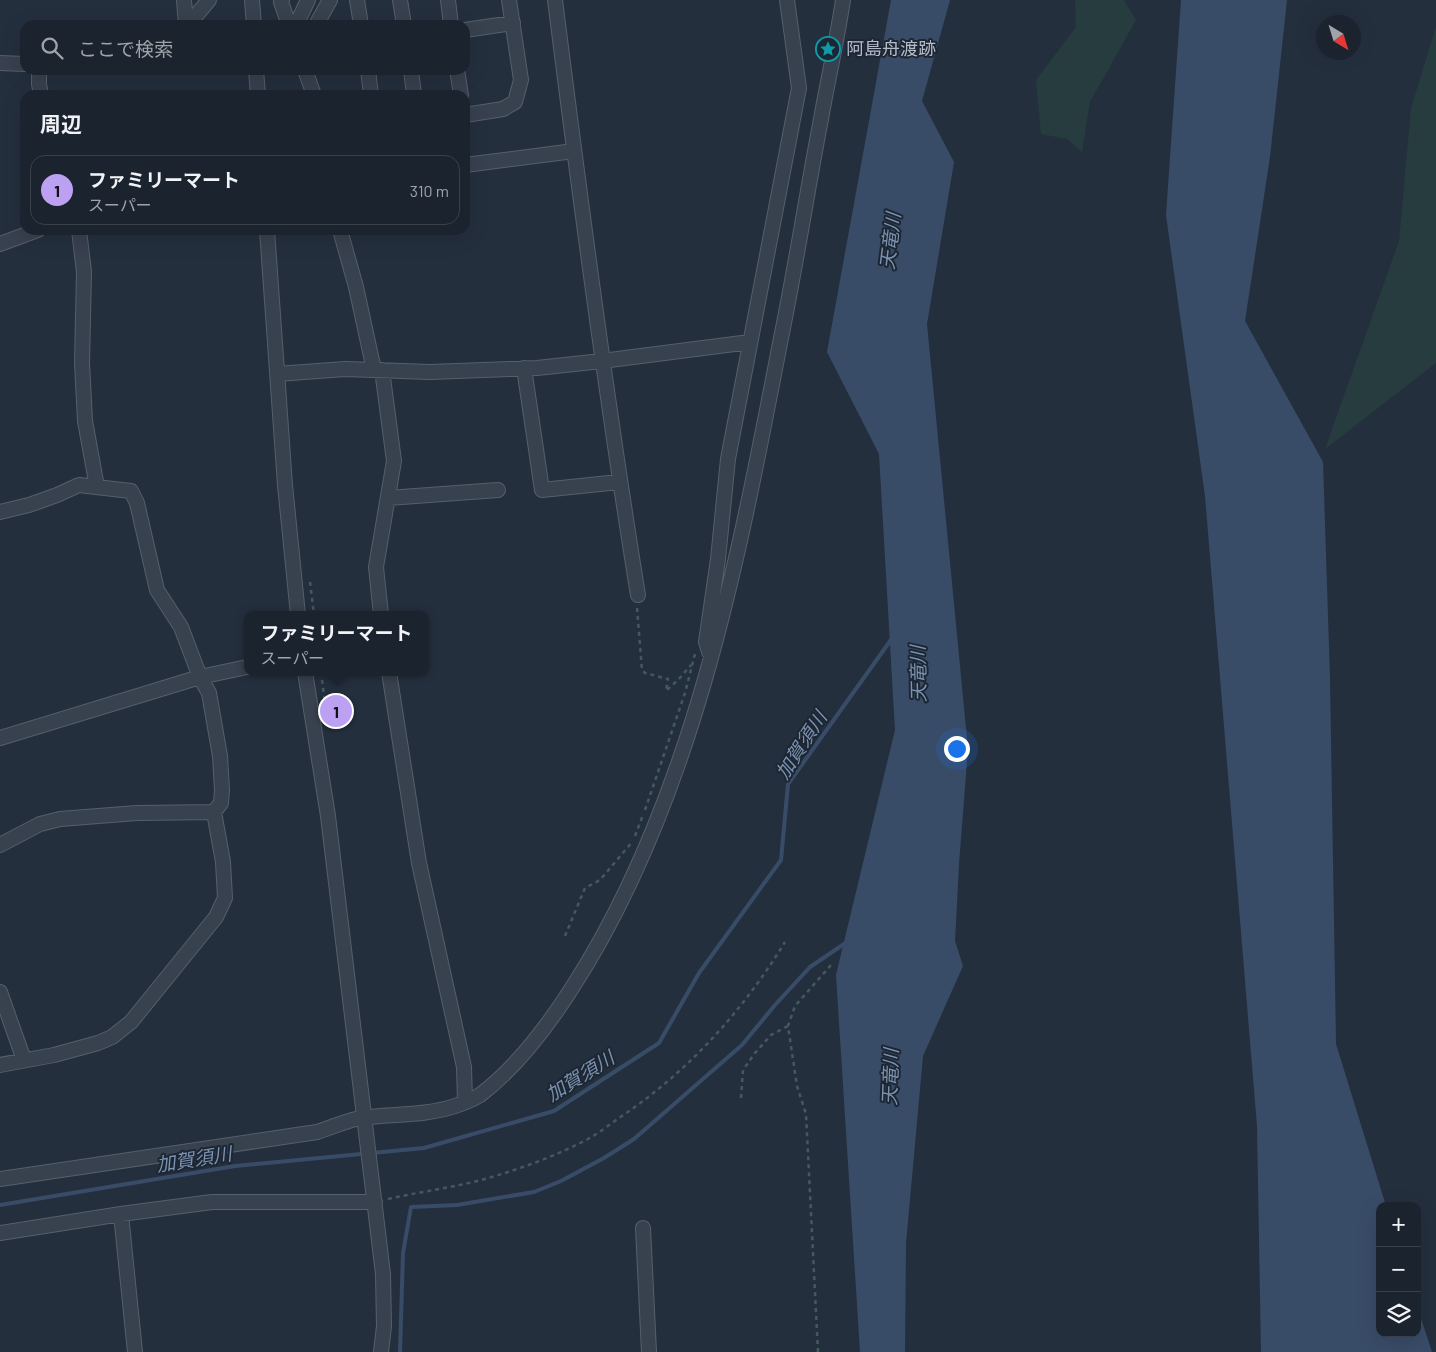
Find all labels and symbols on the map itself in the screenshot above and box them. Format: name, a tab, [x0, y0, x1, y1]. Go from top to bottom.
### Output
north arrow	[1316, 15, 1361, 60]
place icon: 阿島舟渡跡	[815, 36, 841, 62]
place label: 阿島舟渡跡	[846, 37, 936, 59]
water label: 天竜川	[875, 209, 905, 271]
water label: 天竜川	[905, 643, 929, 703]
pin: 1	[320, 692, 352, 730]
water label: 加賀須川	[770, 705, 832, 783]
your location	[944, 736, 970, 762]
water label: 加賀須川	[541, 1045, 620, 1105]
water label: 天竜川	[877, 1046, 902, 1106]
water label: 加賀須川	[155, 1141, 235, 1176]

